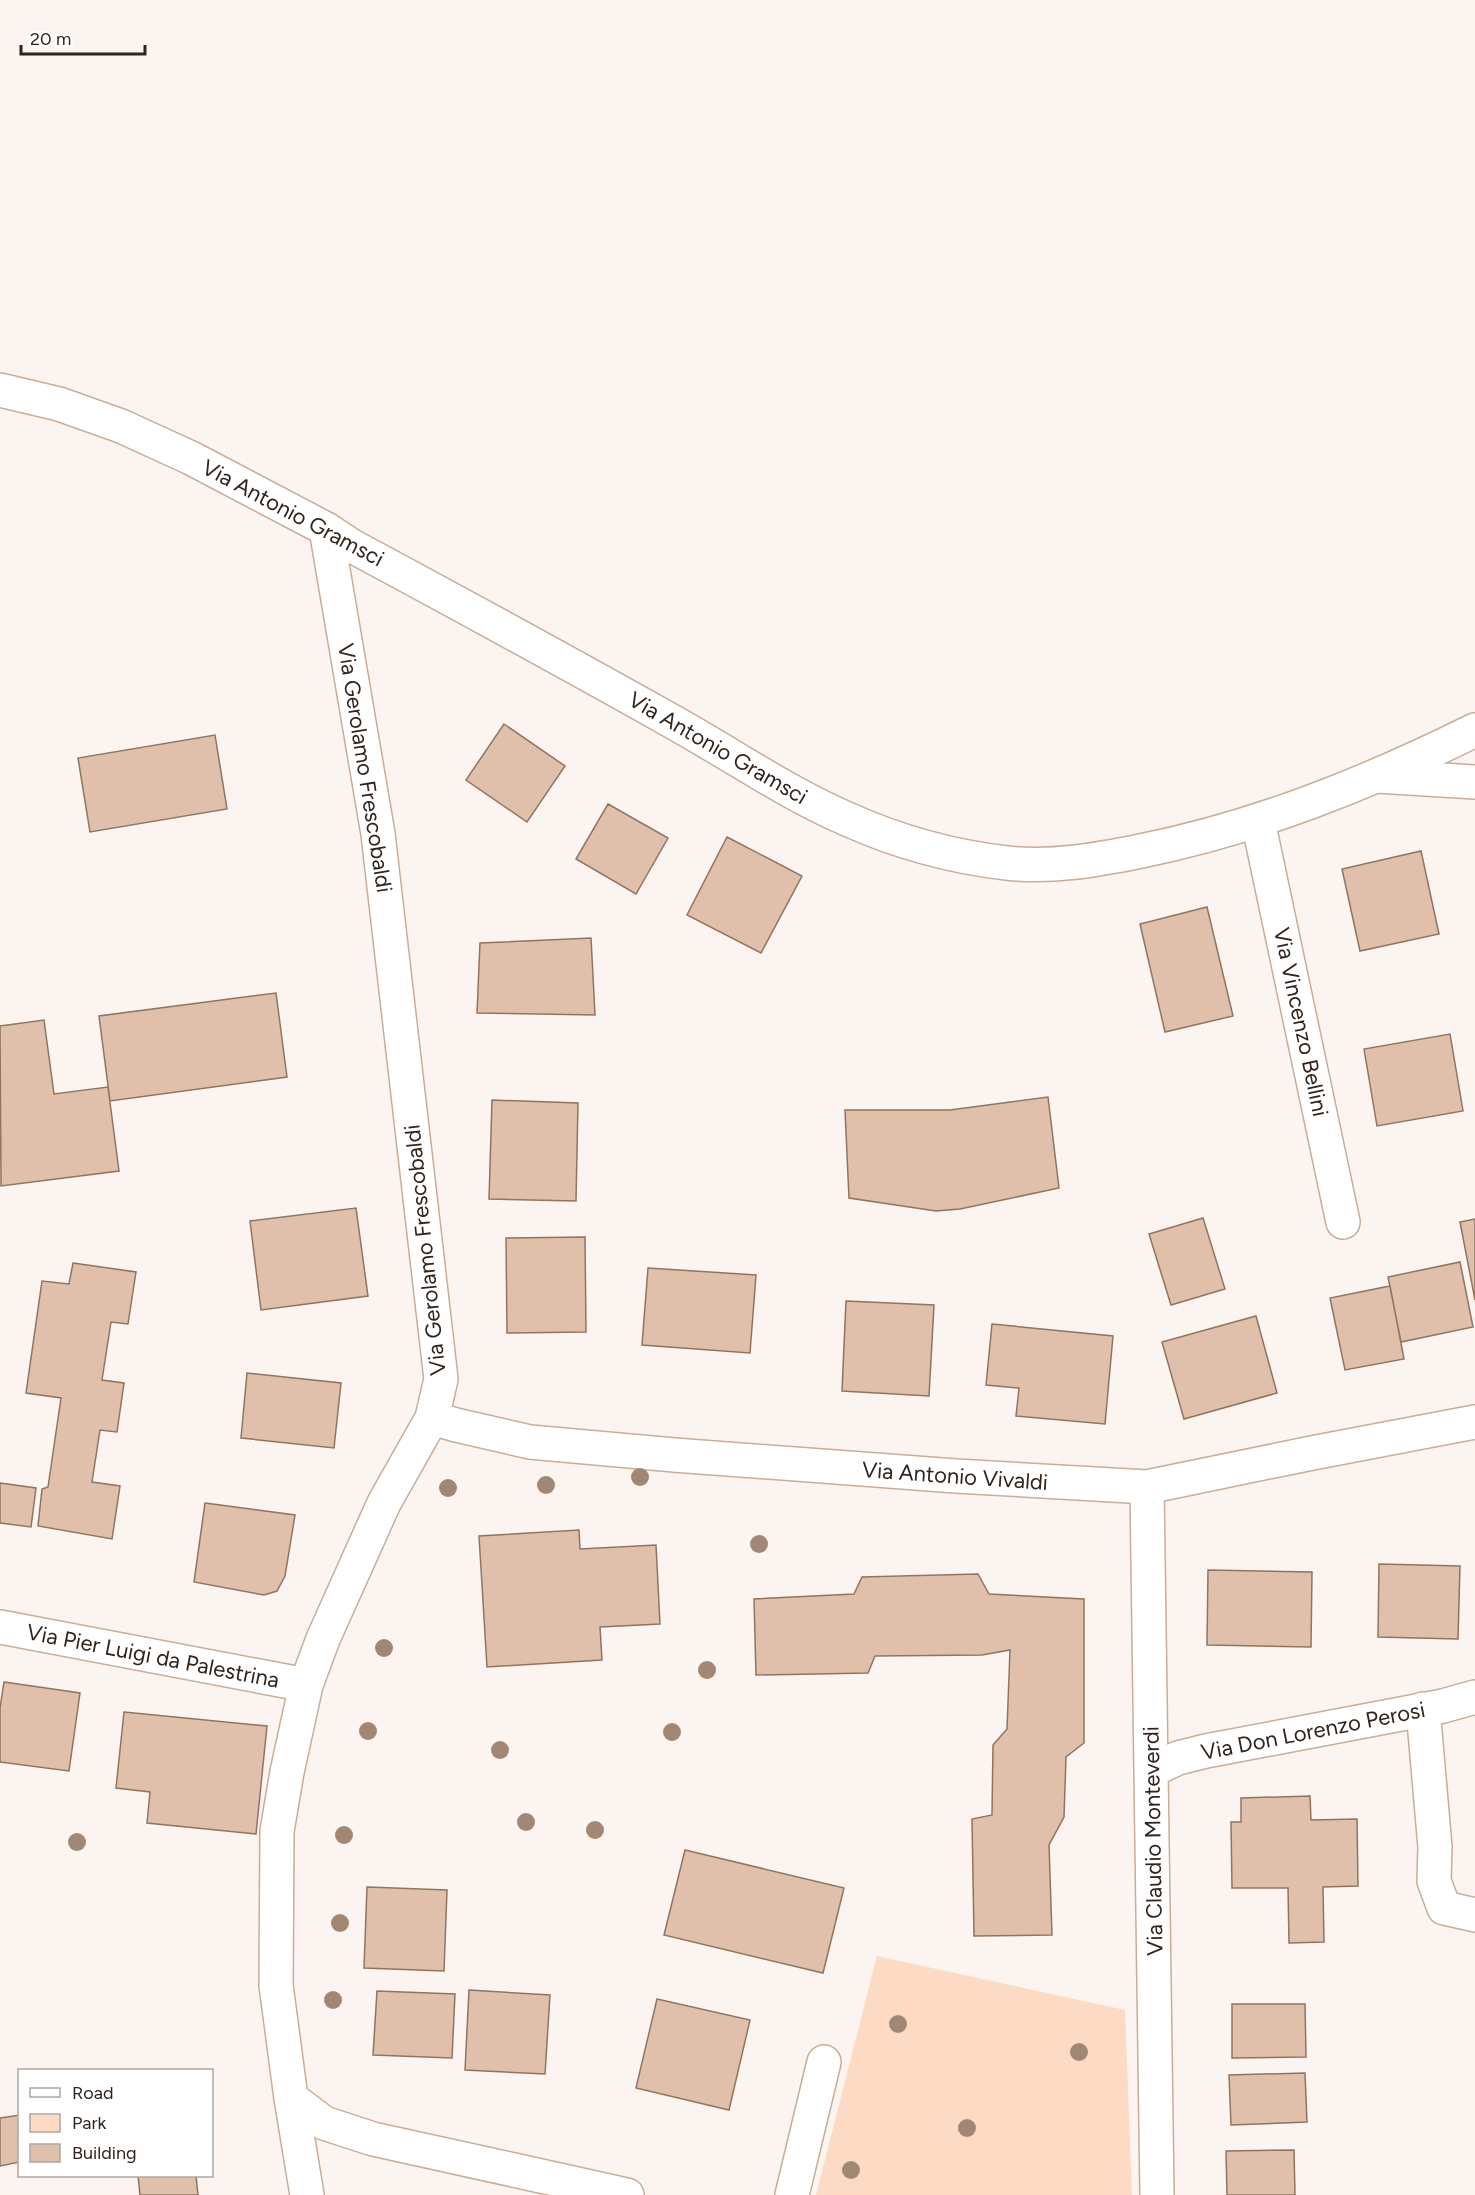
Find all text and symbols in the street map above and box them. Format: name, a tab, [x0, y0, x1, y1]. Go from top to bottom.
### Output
scale bar	[21, 18, 146, 56]
text: 20 m	[30, 28, 71, 50]
street label: Via Antonio Gramsci	[197, 454, 389, 572]
street label: Via Gerolamo Frescobaldi	[332, 641, 398, 895]
street label: Via Antonio Gramsci	[624, 686, 812, 810]
street label: Via Vincenzo Bellini	[1268, 925, 1334, 1119]
street label: Via Gerolamo Frescobaldi	[398, 1123, 452, 1377]
street label: Via Antonio Vivaldi	[861, 1456, 1049, 1496]
street label: Via Pier Luigi da Palestrina	[24, 1618, 282, 1694]
street label: Via Don Lorenzo Perosi	[1199, 1696, 1427, 1766]
street label: Via Claudio Monteverdi	[1137, 1726, 1169, 1956]
legend	[18, 2069, 213, 2177]
text: Road	[72, 2082, 113, 2104]
text: Park	[72, 2112, 107, 2134]
text: Building	[72, 2142, 137, 2164]

